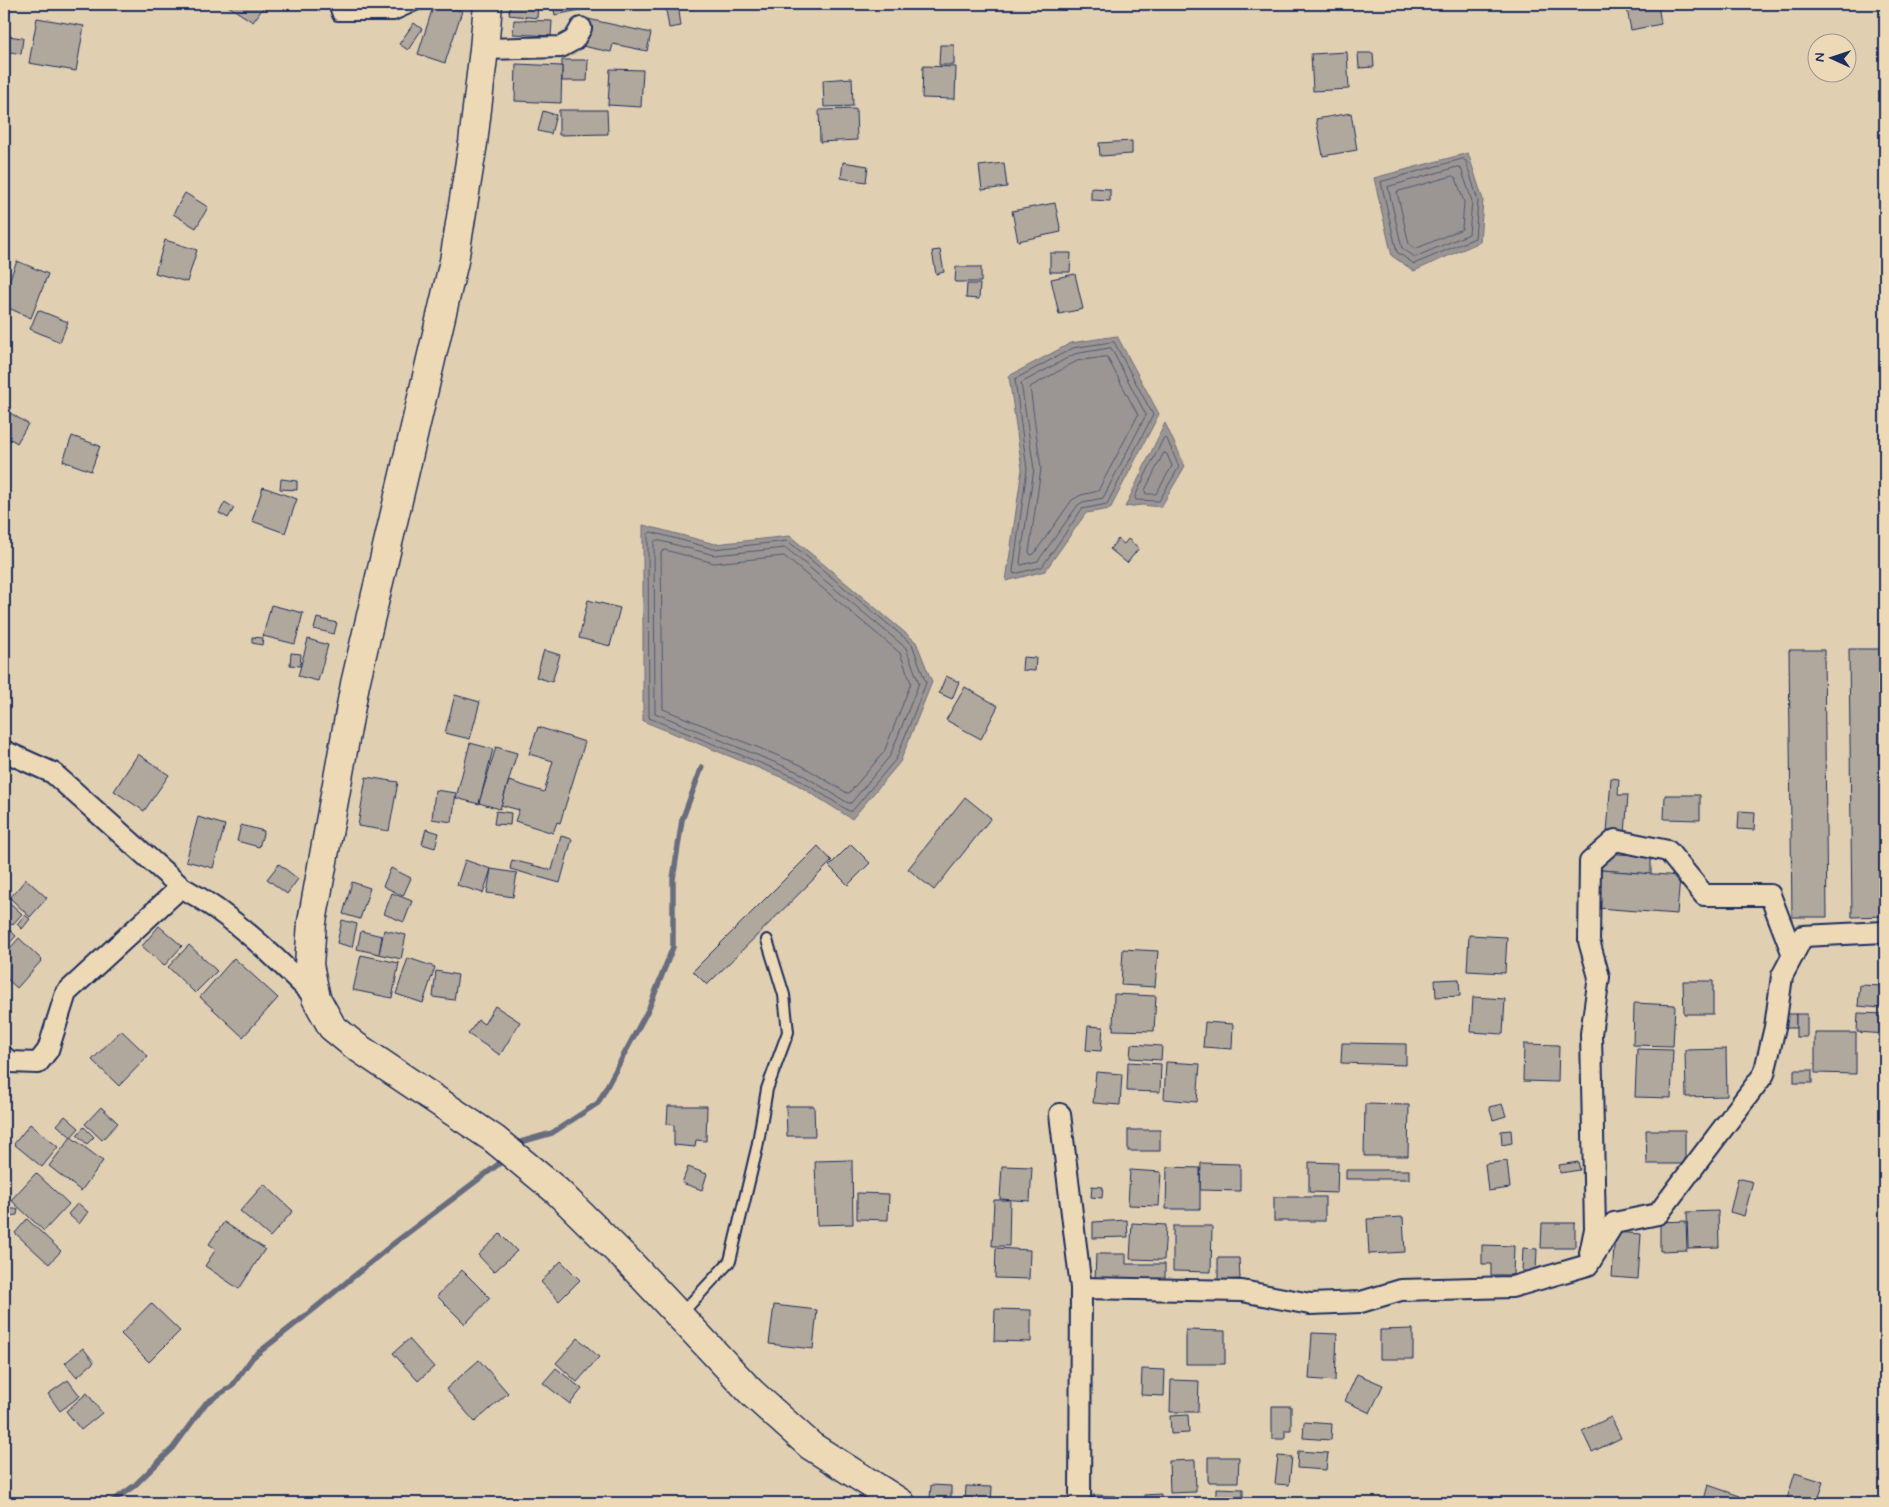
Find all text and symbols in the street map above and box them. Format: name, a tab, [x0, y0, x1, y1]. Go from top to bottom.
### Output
north arrow	[1806, 32, 1856, 82]
text: N	[1811, 52, 1829, 63]

